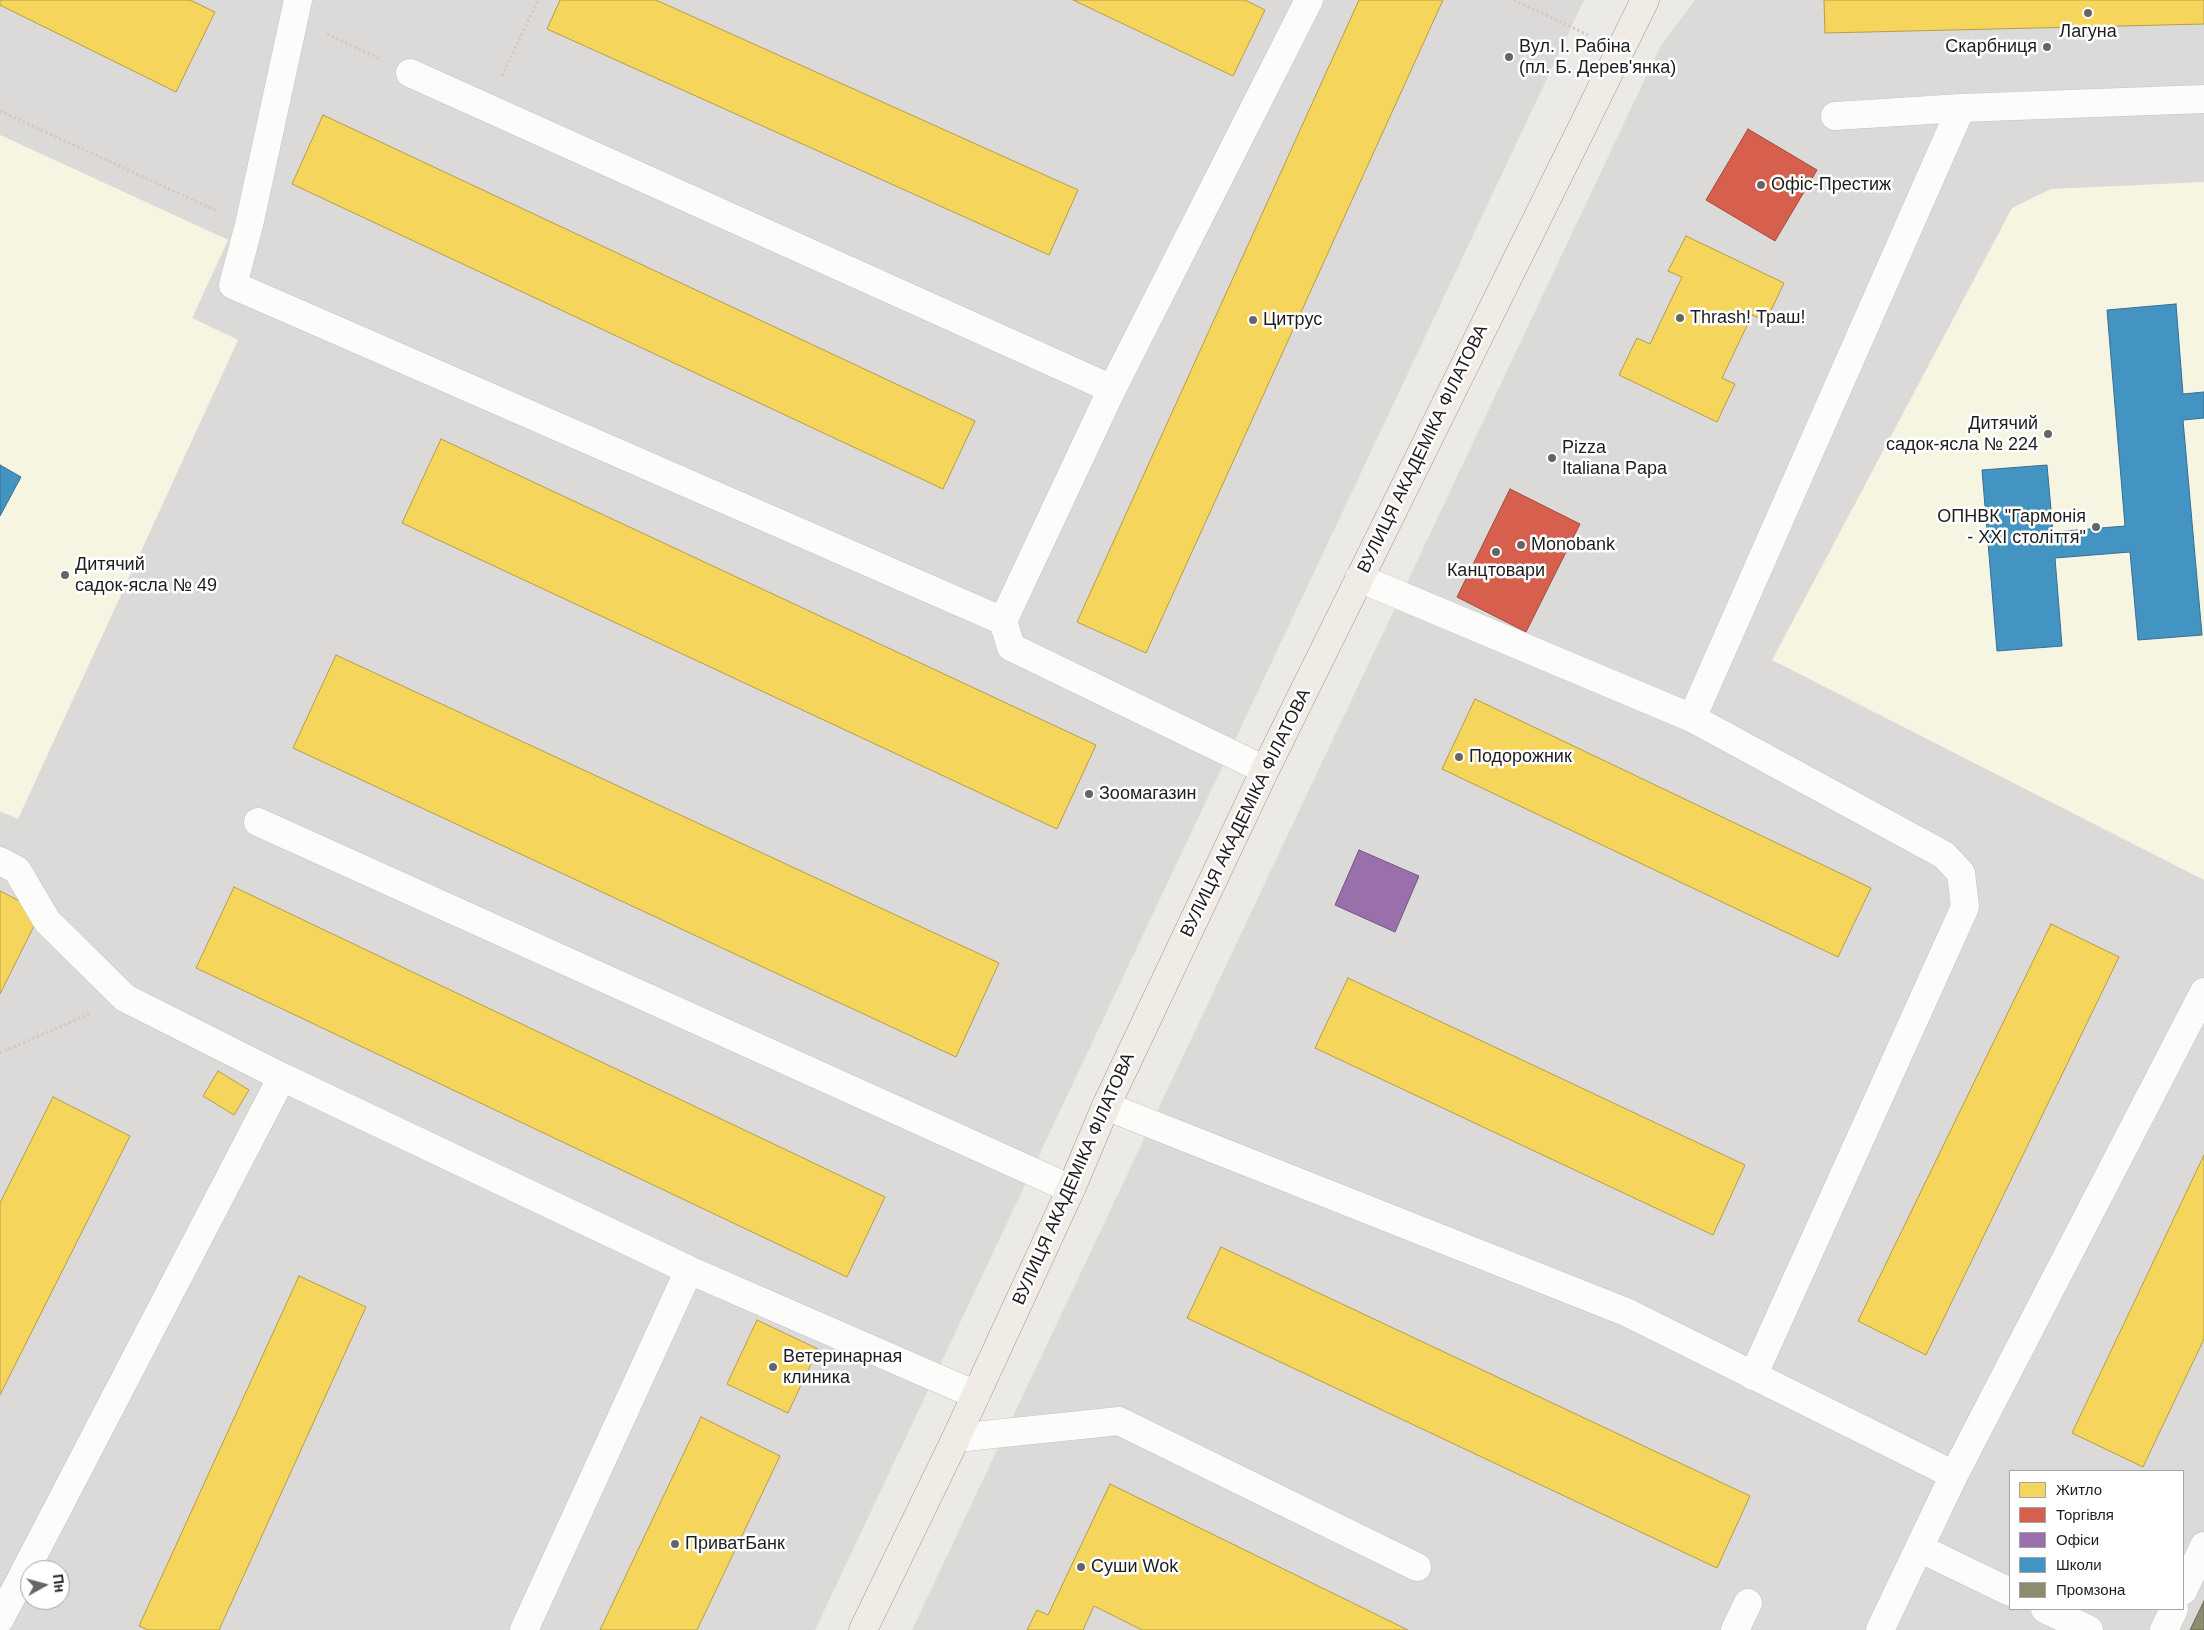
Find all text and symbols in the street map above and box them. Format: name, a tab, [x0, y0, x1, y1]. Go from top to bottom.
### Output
marker: Лагуна	[2082, 7, 2094, 19]
place label: Лагуна	[2059, 21, 2117, 43]
place label: Вул. І. Рабіна (пл. Б. Дерев'янка)	[1519, 36, 1676, 78]
place label: Скарбниця	[1945, 36, 2037, 58]
marker: Скарбниця	[2041, 41, 2053, 53]
marker: Вул. І. Рабіна (пл. Б. Дерев'янка)	[1503, 51, 1515, 63]
place label: Офіс-Престиж	[1771, 174, 1891, 196]
marker: Офіс-Престиж	[1755, 179, 1767, 191]
place label: Thrash! Траш!	[1690, 307, 1805, 329]
place label: Цитрус	[1263, 309, 1322, 331]
marker: Thrash! Траш!	[1674, 312, 1686, 324]
marker: Цитрус	[1247, 314, 1259, 326]
street label: ВУЛИЦЯ АКАДЕМІКА ФІЛАТОВА	[1353, 321, 1493, 577]
place label: Дитячий садок-ясла № 224	[1886, 413, 2038, 456]
marker: Дитячий садок-ясла № 224	[2042, 428, 2054, 440]
place label: Pizza Italiana Papa	[1562, 437, 1667, 479]
marker: Pizza Italiana Papa	[1546, 452, 1558, 464]
place label: ОПНВК "Гармонія - ХХІ століття"	[1937, 506, 2086, 548]
marker: ОПНВК "Гармонія - ХХІ століття"	[2090, 521, 2102, 533]
place label: Monobank	[1531, 534, 1615, 556]
marker: Monobank	[1515, 539, 1527, 551]
marker: Канцтовари	[1490, 546, 1502, 558]
place label: Дитячий садок-ясла № 49	[75, 554, 217, 596]
place label: Канцтовари	[1447, 560, 1545, 582]
marker: Дитячий садок-ясла № 49	[59, 569, 71, 581]
street label: ВУЛИЦЯ АКАДЕМІКА ФІЛАТОВА	[1176, 685, 1316, 941]
place label: Подорожник	[1469, 746, 1572, 768]
marker: Подорожник	[1453, 751, 1465, 763]
place label: Зоомагазин	[1099, 783, 1197, 805]
marker: Зоомагазин	[1083, 788, 1095, 800]
street label: ВУЛИЦЯ АКАДЕМІКА ФІЛАТОВА	[1008, 1050, 1140, 1308]
place label: Ветеринарная клиника	[783, 1346, 902, 1388]
marker: Ветеринарная клиника	[767, 1361, 779, 1373]
legend	[2009, 1470, 2184, 1610]
text: Житло	[2056, 1481, 2102, 1498]
text: Торгівля	[2056, 1506, 2114, 1523]
text: Офіси	[2056, 1531, 2099, 1548]
place label: ПриватБанк	[685, 1533, 785, 1555]
marker: ПриватБанк	[669, 1538, 681, 1550]
place label: Суши Wok	[1091, 1556, 1178, 1578]
text: Школи	[2056, 1556, 2102, 1573]
north arrow	[20, 1560, 70, 1610]
marker: Суши Wok	[1075, 1561, 1087, 1573]
text: Пн	[50, 1573, 68, 1593]
text: Промзона	[2056, 1581, 2125, 1598]

